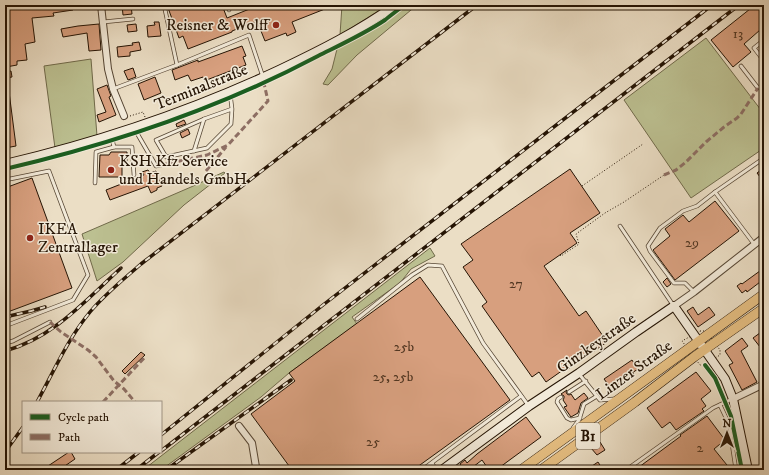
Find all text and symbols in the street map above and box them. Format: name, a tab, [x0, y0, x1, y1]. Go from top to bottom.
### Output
place label: Reisner & Wolff	[166, 15, 271, 35]
marker: Reisner & Wolff	[271, 20, 281, 30]
house number: 13	[733, 25, 743, 43]
street label: Terminalstraße	[151, 59, 251, 115]
place label: KSH Kfz Service und Handels GmbH	[119, 151, 247, 189]
marker: KSH Kfz Service und Handels GmbH	[106, 165, 116, 175]
place label: IKEA Zentrallager	[38, 219, 118, 257]
marker: IKEA Zentrallager	[25, 233, 35, 243]
house number: 29	[685, 234, 699, 252]
house number: 27	[509, 275, 523, 293]
street label: Ginzkeystraße	[553, 308, 640, 378]
street label: Linzer Straße	[592, 335, 676, 404]
house number: 25b	[394, 338, 415, 356]
house number: 25, 25b	[373, 368, 414, 386]
legend	[22, 401, 162, 453]
text: Cycle path	[58, 410, 110, 425]
north arrow	[707, 413, 747, 453]
text: N	[722, 417, 732, 431]
road number: B1	[576, 423, 600, 449]
text: Path	[58, 430, 81, 445]
house number: 25	[366, 433, 380, 451]
house number: 2	[697, 439, 704, 457]

